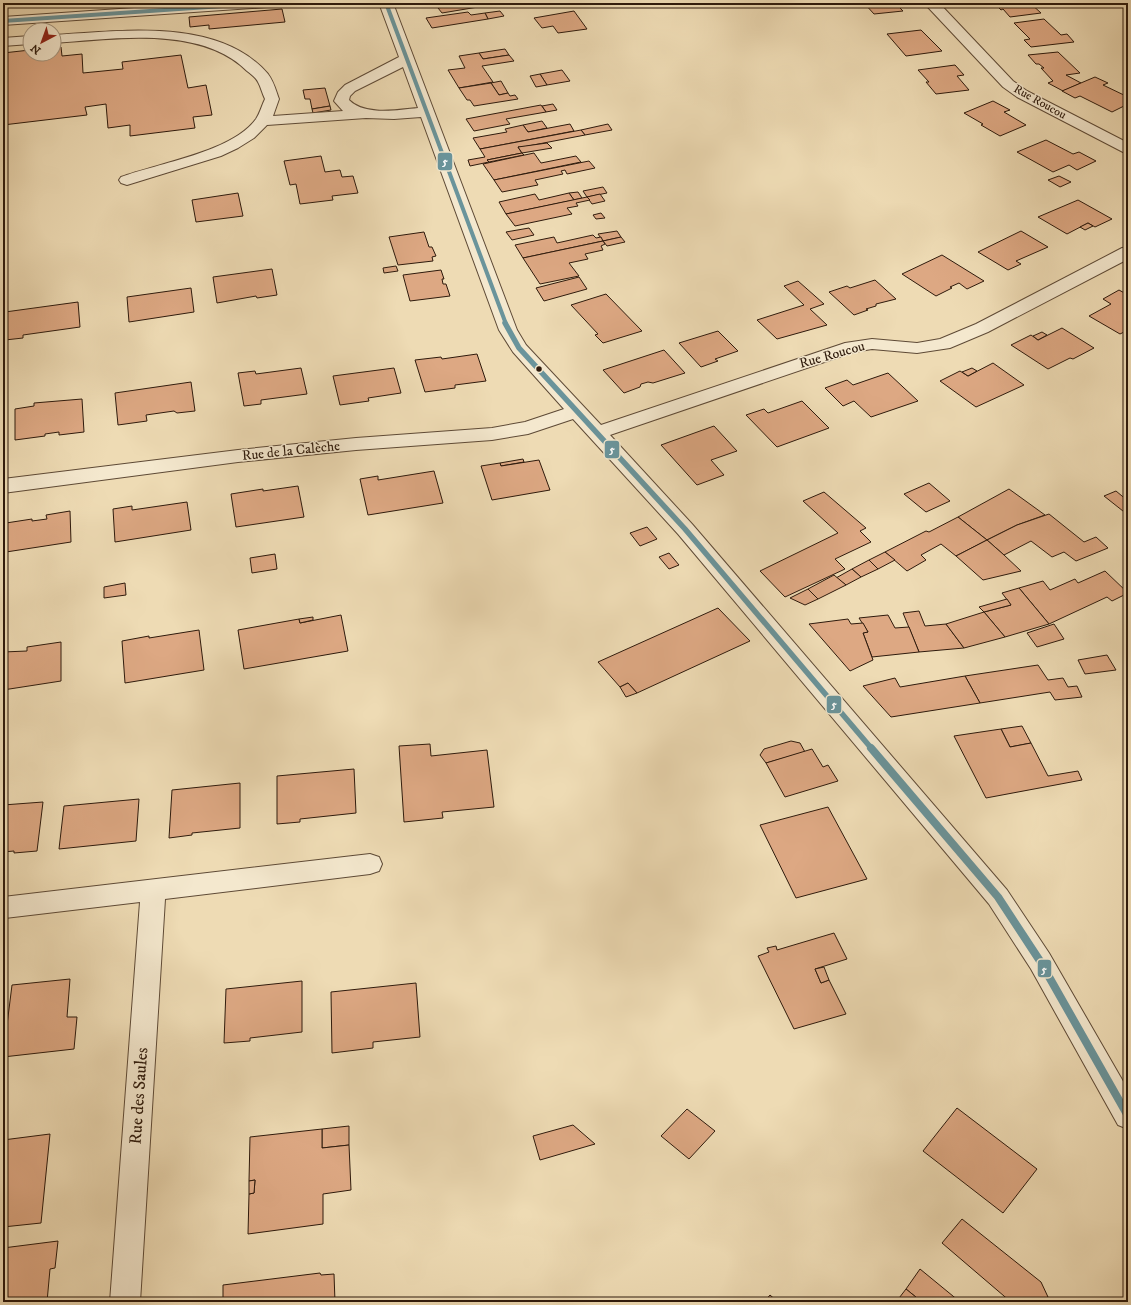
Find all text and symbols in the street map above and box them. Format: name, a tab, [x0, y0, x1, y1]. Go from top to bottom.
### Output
north arrow	[22, 22, 62, 62]
text: N	[28, 41, 44, 57]
street label: Rue Roucou	[1011, 81, 1069, 123]
line badge: 5	[437, 152, 453, 171]
text: 5	[441, 155, 448, 169]
street label: Rue Roucou	[797, 337, 867, 373]
unlabelled marker	[534, 364, 544, 374]
street label: Rue de la Calèche	[241, 437, 341, 465]
line badge: 5	[604, 440, 620, 459]
text: 5	[608, 443, 615, 457]
line badge: 5	[826, 695, 842, 714]
text: 5	[830, 698, 837, 712]
line badge: 5	[1037, 959, 1052, 978]
text: 5	[1040, 963, 1047, 977]
street label: Rue des Saules	[125, 1046, 153, 1145]

